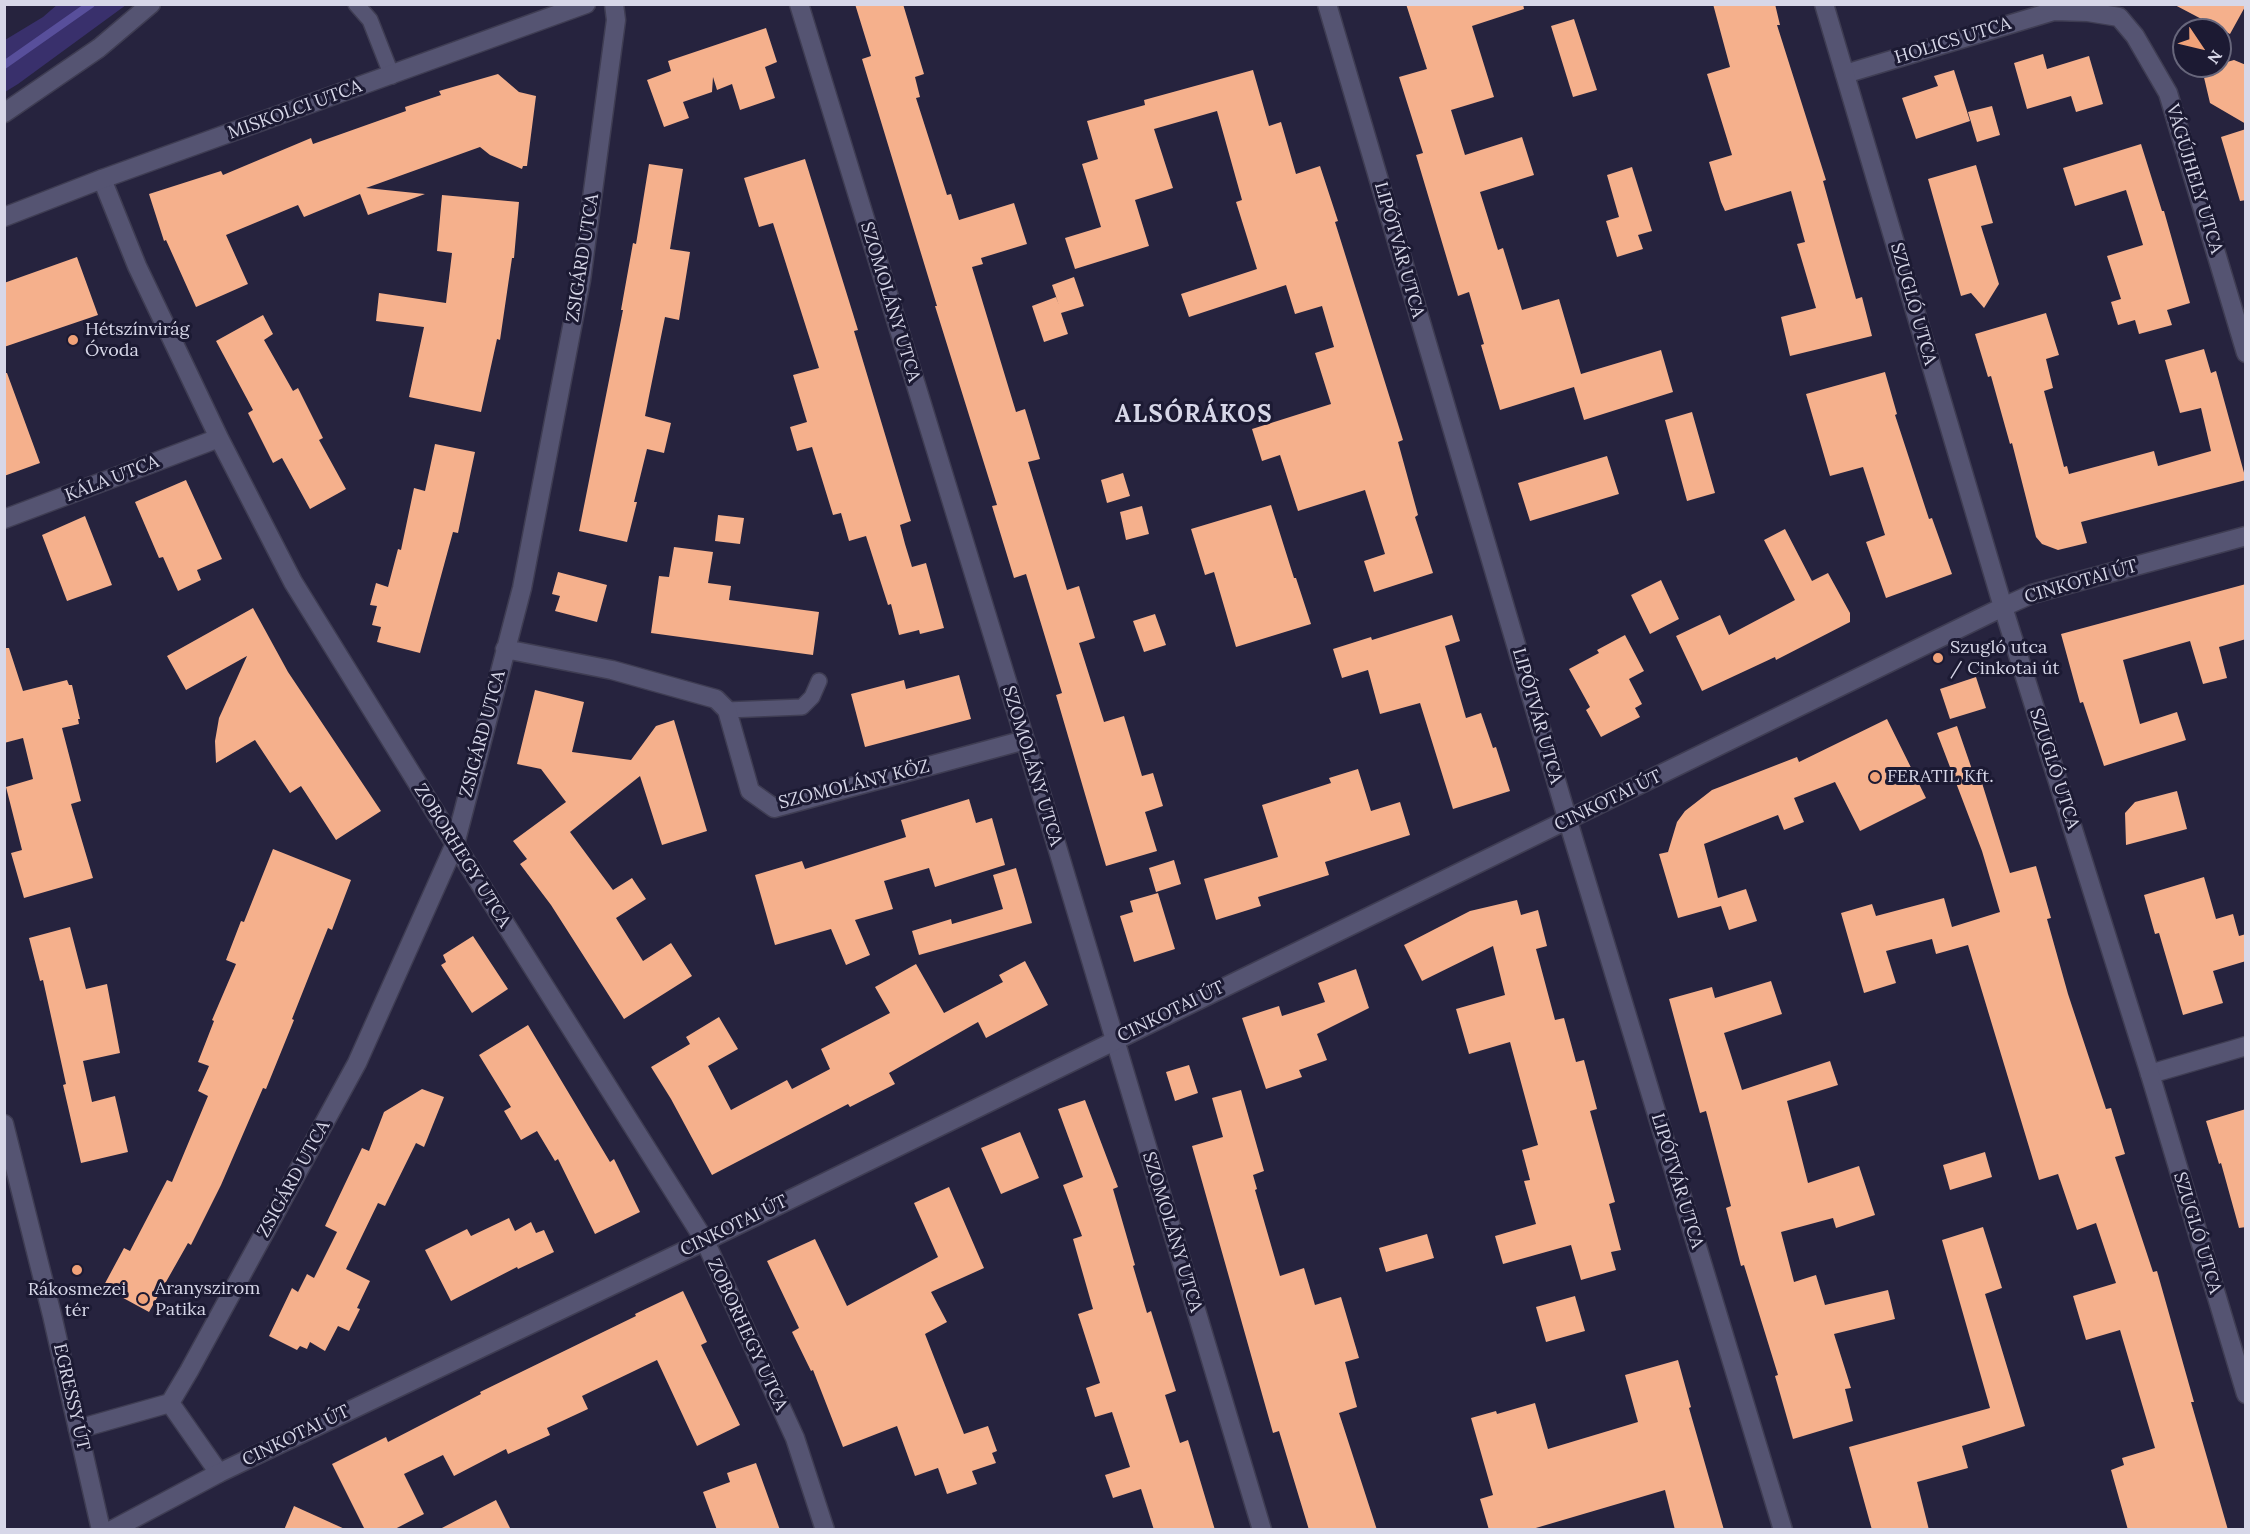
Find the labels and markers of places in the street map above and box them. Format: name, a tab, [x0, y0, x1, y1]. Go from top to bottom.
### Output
place label: Hétszínvirág Óvoda	[85, 319, 190, 362]
marker: Hétszínvirág Óvoda	[66, 333, 80, 347]
place label: Szugló utca / Cinkotai út	[1950, 637, 2060, 680]
marker: Szugló utca / Cinkotai út	[1931, 651, 1945, 665]
place label: FERATIL Kft.	[1887, 766, 1994, 788]
marker: FERATIL Kft.	[1868, 770, 1882, 784]
marker: Rákosmezei tér	[70, 1263, 84, 1277]
place label: Aranyszirom Patika	[155, 1278, 260, 1320]
place label: Rákosmezei tér	[28, 1279, 126, 1322]
marker: Aranyszirom Patika	[136, 1292, 150, 1306]

